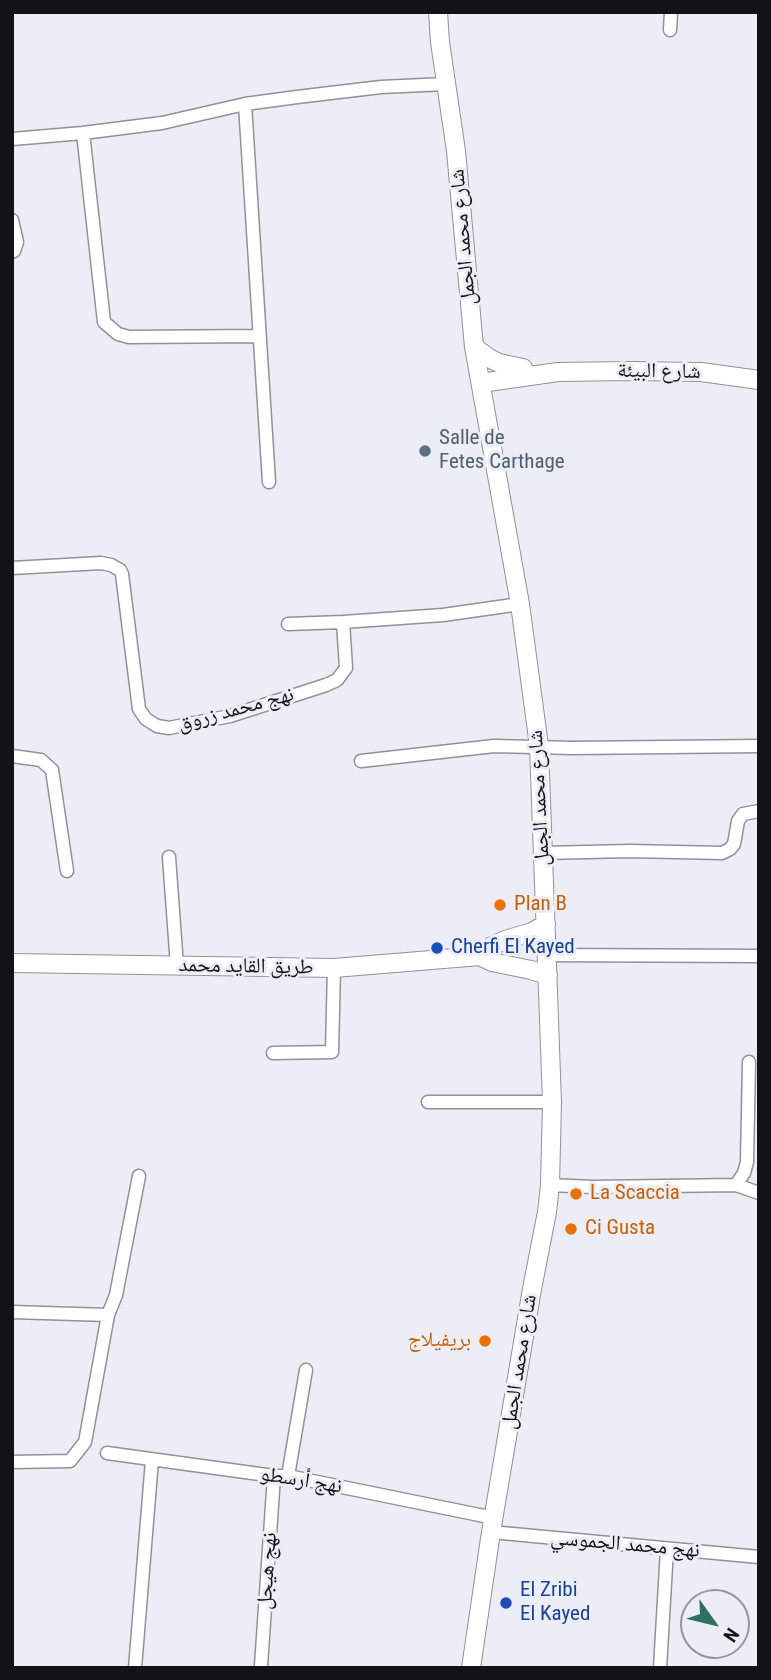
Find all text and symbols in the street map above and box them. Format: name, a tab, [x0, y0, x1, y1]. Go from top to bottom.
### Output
street label: شارع محمد الجمل	[446, 168, 482, 306]
street label: شارع البيئة	[617, 359, 701, 385]
place label: Salle de Fetes Carthage	[439, 426, 565, 476]
marker: Salle de Fetes Carthage	[417, 443, 433, 459]
street label: نهج محمد زروق	[175, 682, 297, 738]
street label: شارع محمد الجمل	[524, 729, 556, 867]
place label: Plan B	[514, 892, 567, 918]
marker: Plan B	[492, 897, 508, 913]
place label: Cherfi El Kayed	[451, 935, 575, 961]
marker: Cherfi El Kayed	[429, 940, 445, 956]
street label: طريق القايد محمد	[178, 953, 314, 981]
place label: La Scaccia	[590, 1181, 680, 1207]
marker: La Scaccia	[568, 1186, 584, 1202]
place label: Ci Gusta	[585, 1216, 655, 1242]
marker: Ci Gusta	[563, 1221, 579, 1237]
street label: شارع محمد الجمل	[497, 1293, 543, 1431]
place label: بريفيلاج	[408, 1328, 471, 1354]
marker: بريفيلاج	[477, 1333, 493, 1349]
street label: نهج أرسطو	[258, 1462, 344, 1500]
street label: نهج محمد الجموسي	[549, 1526, 701, 1564]
street label: نهج هيجل	[253, 1532, 283, 1610]
place label: El Zribi El Kayed	[520, 1578, 590, 1628]
north arrow	[680, 1589, 750, 1659]
marker: El Zribi El Kayed	[498, 1595, 514, 1611]
text: N	[718, 1624, 744, 1646]

